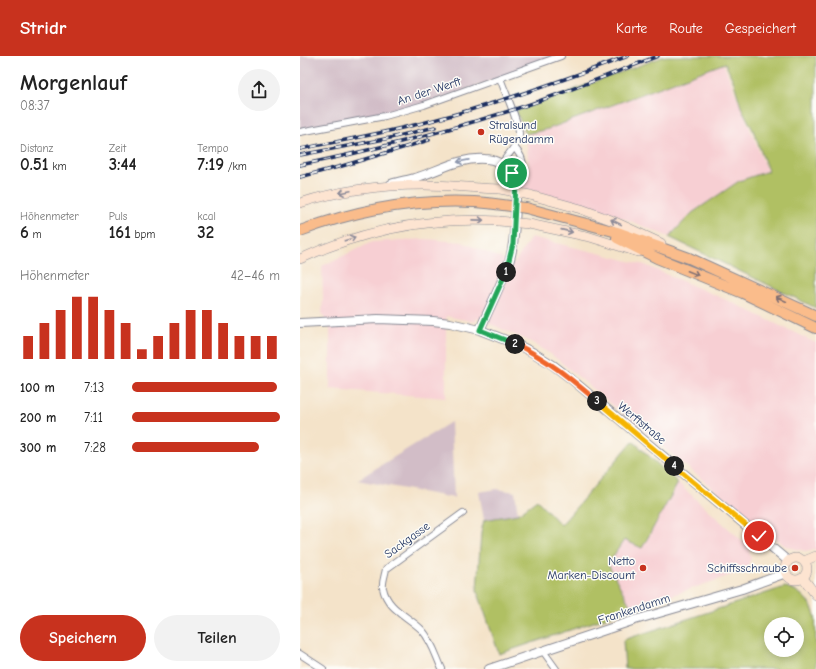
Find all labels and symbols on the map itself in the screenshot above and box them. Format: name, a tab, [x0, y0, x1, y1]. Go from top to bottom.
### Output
street label: An der Werft	[395, 74, 463, 108]
place label: Stralsund Rügendamm	[489, 118, 554, 146]
marker: Stralsund Rügendamm	[476, 127, 486, 137]
pin	[495, 156, 529, 190]
one-way arrow	[457, 157, 470, 165]
one-way arrow	[339, 188, 352, 196]
one-way arrow	[471, 217, 484, 224]
one-way arrow	[610, 218, 622, 225]
one-way arrow	[560, 228, 573, 235]
one-way arrow	[343, 235, 356, 242]
pin: 1	[496, 262, 516, 282]
one-way arrow	[686, 269, 698, 277]
one-way arrow	[775, 295, 787, 302]
pin: 2	[505, 334, 525, 354]
pin: 3	[587, 391, 607, 411]
street label: Werftstraße	[615, 399, 669, 447]
pin: 4	[664, 456, 684, 476]
street label: Sackgasse	[382, 519, 432, 561]
pin	[742, 519, 776, 553]
place label: Netto Marken-Discount	[547, 554, 636, 582]
place label: Schiffsschraube	[707, 561, 787, 575]
marker: Netto Marken-Discount	[638, 563, 648, 573]
marker: Schiffsschraube	[790, 563, 800, 573]
street label: Frankendamm	[596, 591, 672, 627]

